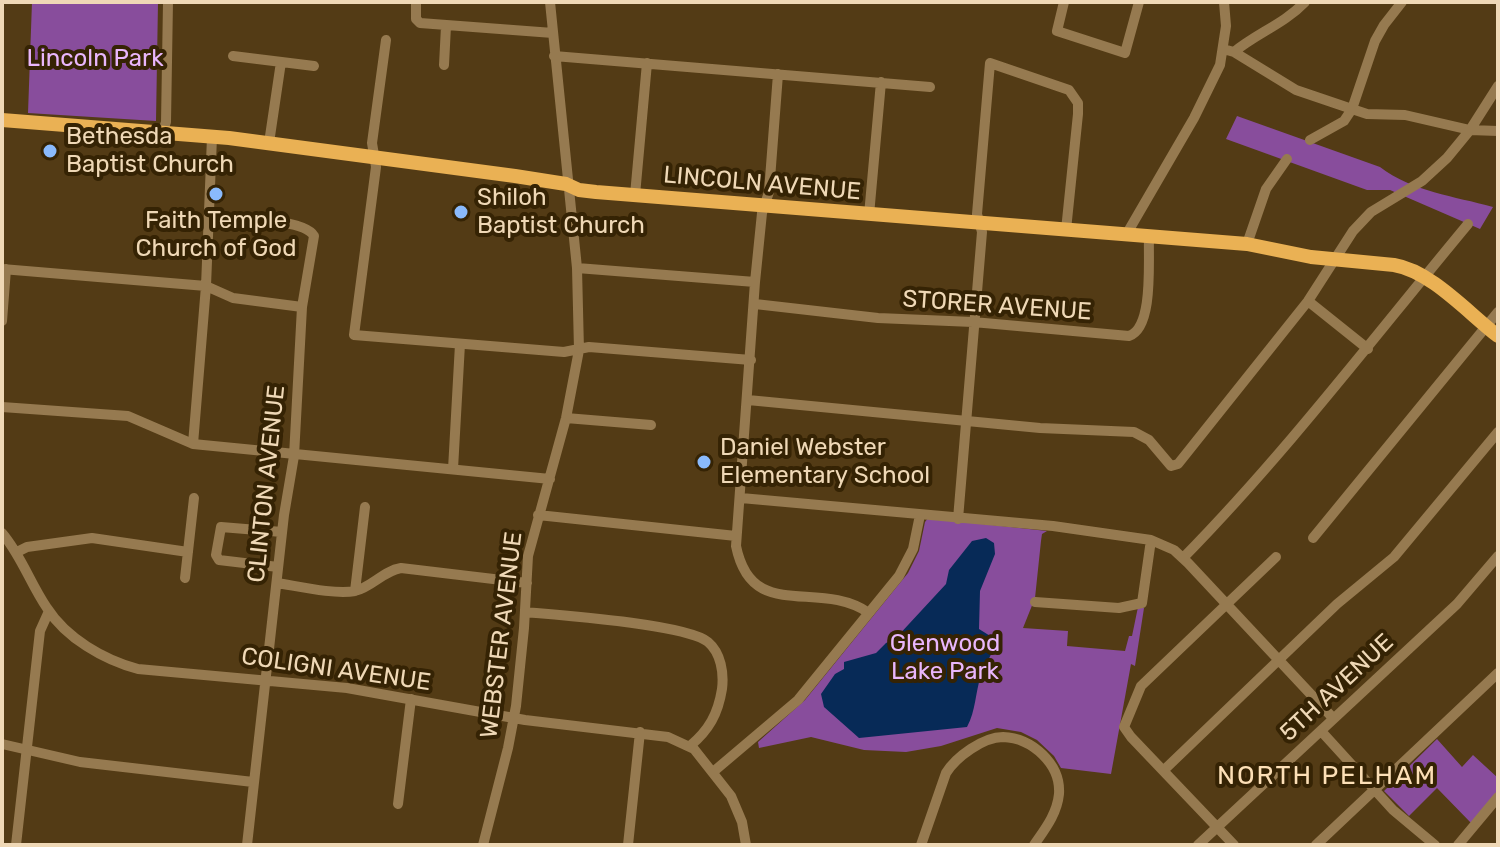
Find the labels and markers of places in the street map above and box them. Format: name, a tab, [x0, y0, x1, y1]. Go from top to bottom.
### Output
place label: Bethesda Baptist Church	[66, 123, 234, 179]
marker: Bethesda Baptist Church	[41, 142, 59, 160]
place label: Shiloh Baptist Church	[477, 184, 645, 240]
marker: Faith Temple Church of God	[207, 185, 225, 203]
marker: Shiloh Baptist Church	[452, 203, 470, 221]
place label: Faith Temple Church of God	[136, 207, 296, 263]
place label: Daniel Webster Elementary School	[720, 434, 930, 490]
marker: Daniel Webster Elementary School	[695, 453, 713, 471]

